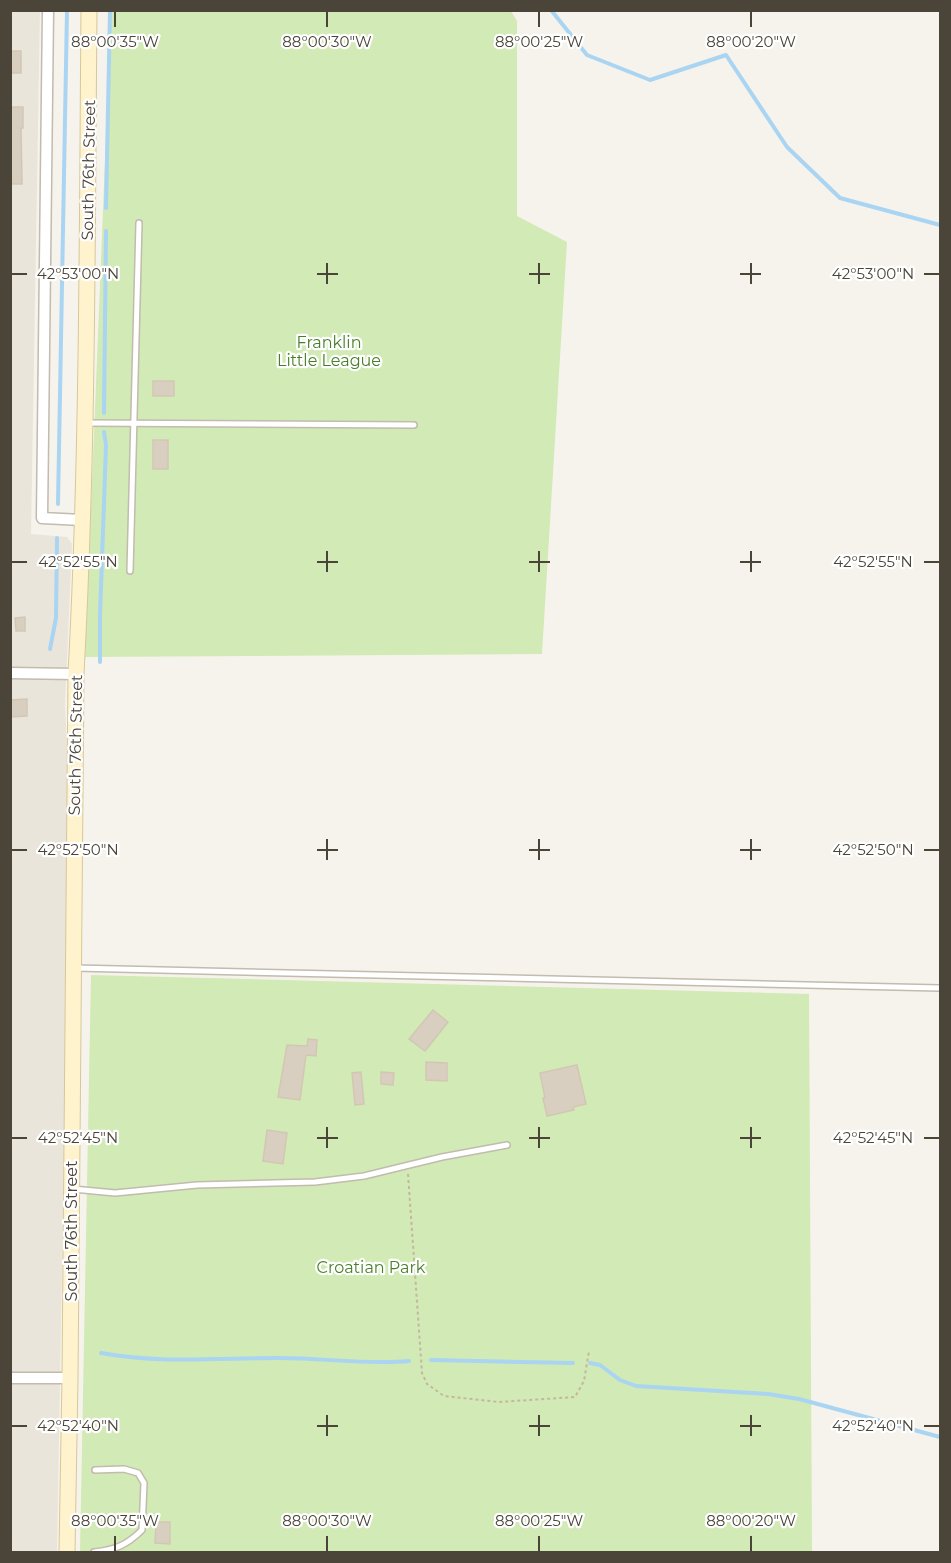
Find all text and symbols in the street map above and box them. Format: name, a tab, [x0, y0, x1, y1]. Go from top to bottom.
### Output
text: 88°00'35"W	[71, 32, 159, 51]
text: 88°00'30"W	[282, 32, 372, 51]
text: 88°00'25"W	[495, 32, 583, 51]
text: 88°00'20"W	[706, 32, 796, 51]
street label: South 76th Street	[78, 99, 99, 241]
text: 42°53'00"N	[37, 264, 119, 283]
text: 42°53'00"N	[832, 264, 914, 283]
park label: Franklin Little League	[277, 333, 381, 370]
text: 42°52'55"N	[38, 552, 118, 571]
text: 42°52'55"N	[833, 552, 913, 571]
street label: South 76th Street	[65, 674, 86, 816]
text: 42°52'50"N	[37, 840, 119, 859]
text: 42°52'50"N	[832, 840, 914, 859]
text: 42°52'45"N	[38, 1128, 118, 1147]
text: 42°52'45"N	[833, 1128, 913, 1147]
street label: South 76th Street	[62, 1160, 81, 1301]
park label: Croatian Park	[317, 1258, 426, 1277]
text: 42°52'40"N	[37, 1416, 119, 1435]
text: 42°52'40"N	[832, 1416, 914, 1435]
text: 88°00'35"W	[71, 1511, 159, 1530]
text: 88°00'30"W	[282, 1511, 372, 1530]
text: 88°00'25"W	[495, 1511, 583, 1530]
text: 88°00'20"W	[706, 1511, 796, 1530]

